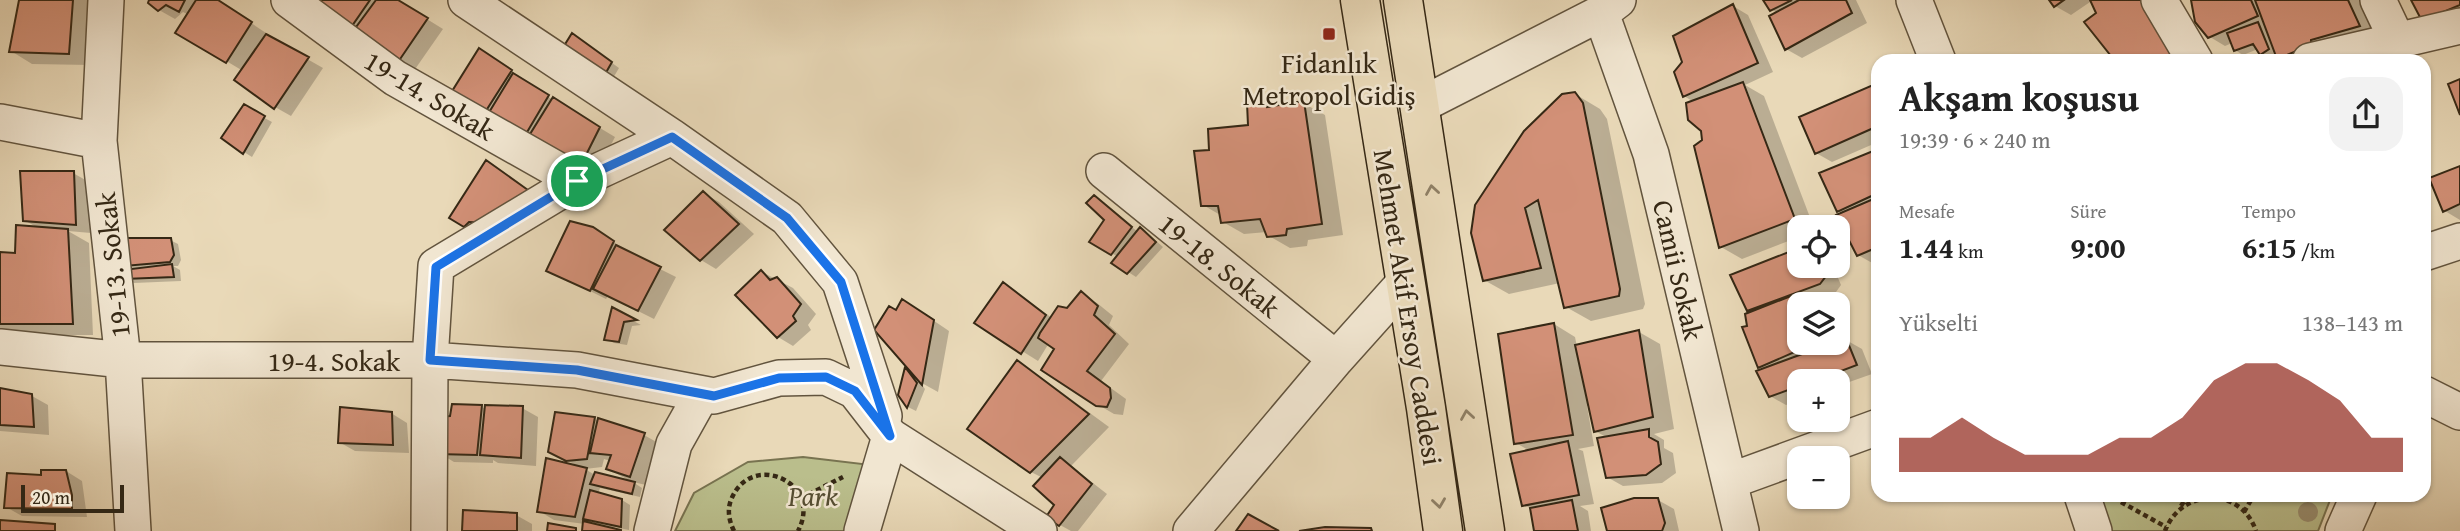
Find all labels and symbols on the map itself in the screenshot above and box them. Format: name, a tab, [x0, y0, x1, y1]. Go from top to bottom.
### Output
marker: Fidanlık Metropol Gidiş	[1321, 26, 1337, 42]
street label: 19-14. Sokak	[357, 40, 504, 151]
place label: Fidanlık Metropol Gidiş	[1242, 42, 1416, 115]
street label: Mehmet Akif Ersoy Caddesi	[1364, 146, 1454, 468]
pin	[547, 151, 607, 211]
one-way arrow	[1425, 184, 1440, 196]
street label: 19-13. Sokak	[84, 189, 140, 340]
street label: Camii Sokak	[1643, 196, 1715, 345]
street label: 19-18. Sokak	[1150, 203, 1290, 327]
street label: 19-4. Sokak	[268, 340, 401, 381]
one-way arrow	[1460, 409, 1475, 421]
park label: Park	[787, 475, 838, 516]
scale bar	[21, 482, 124, 514]
one-way arrow	[1432, 497, 1447, 509]

